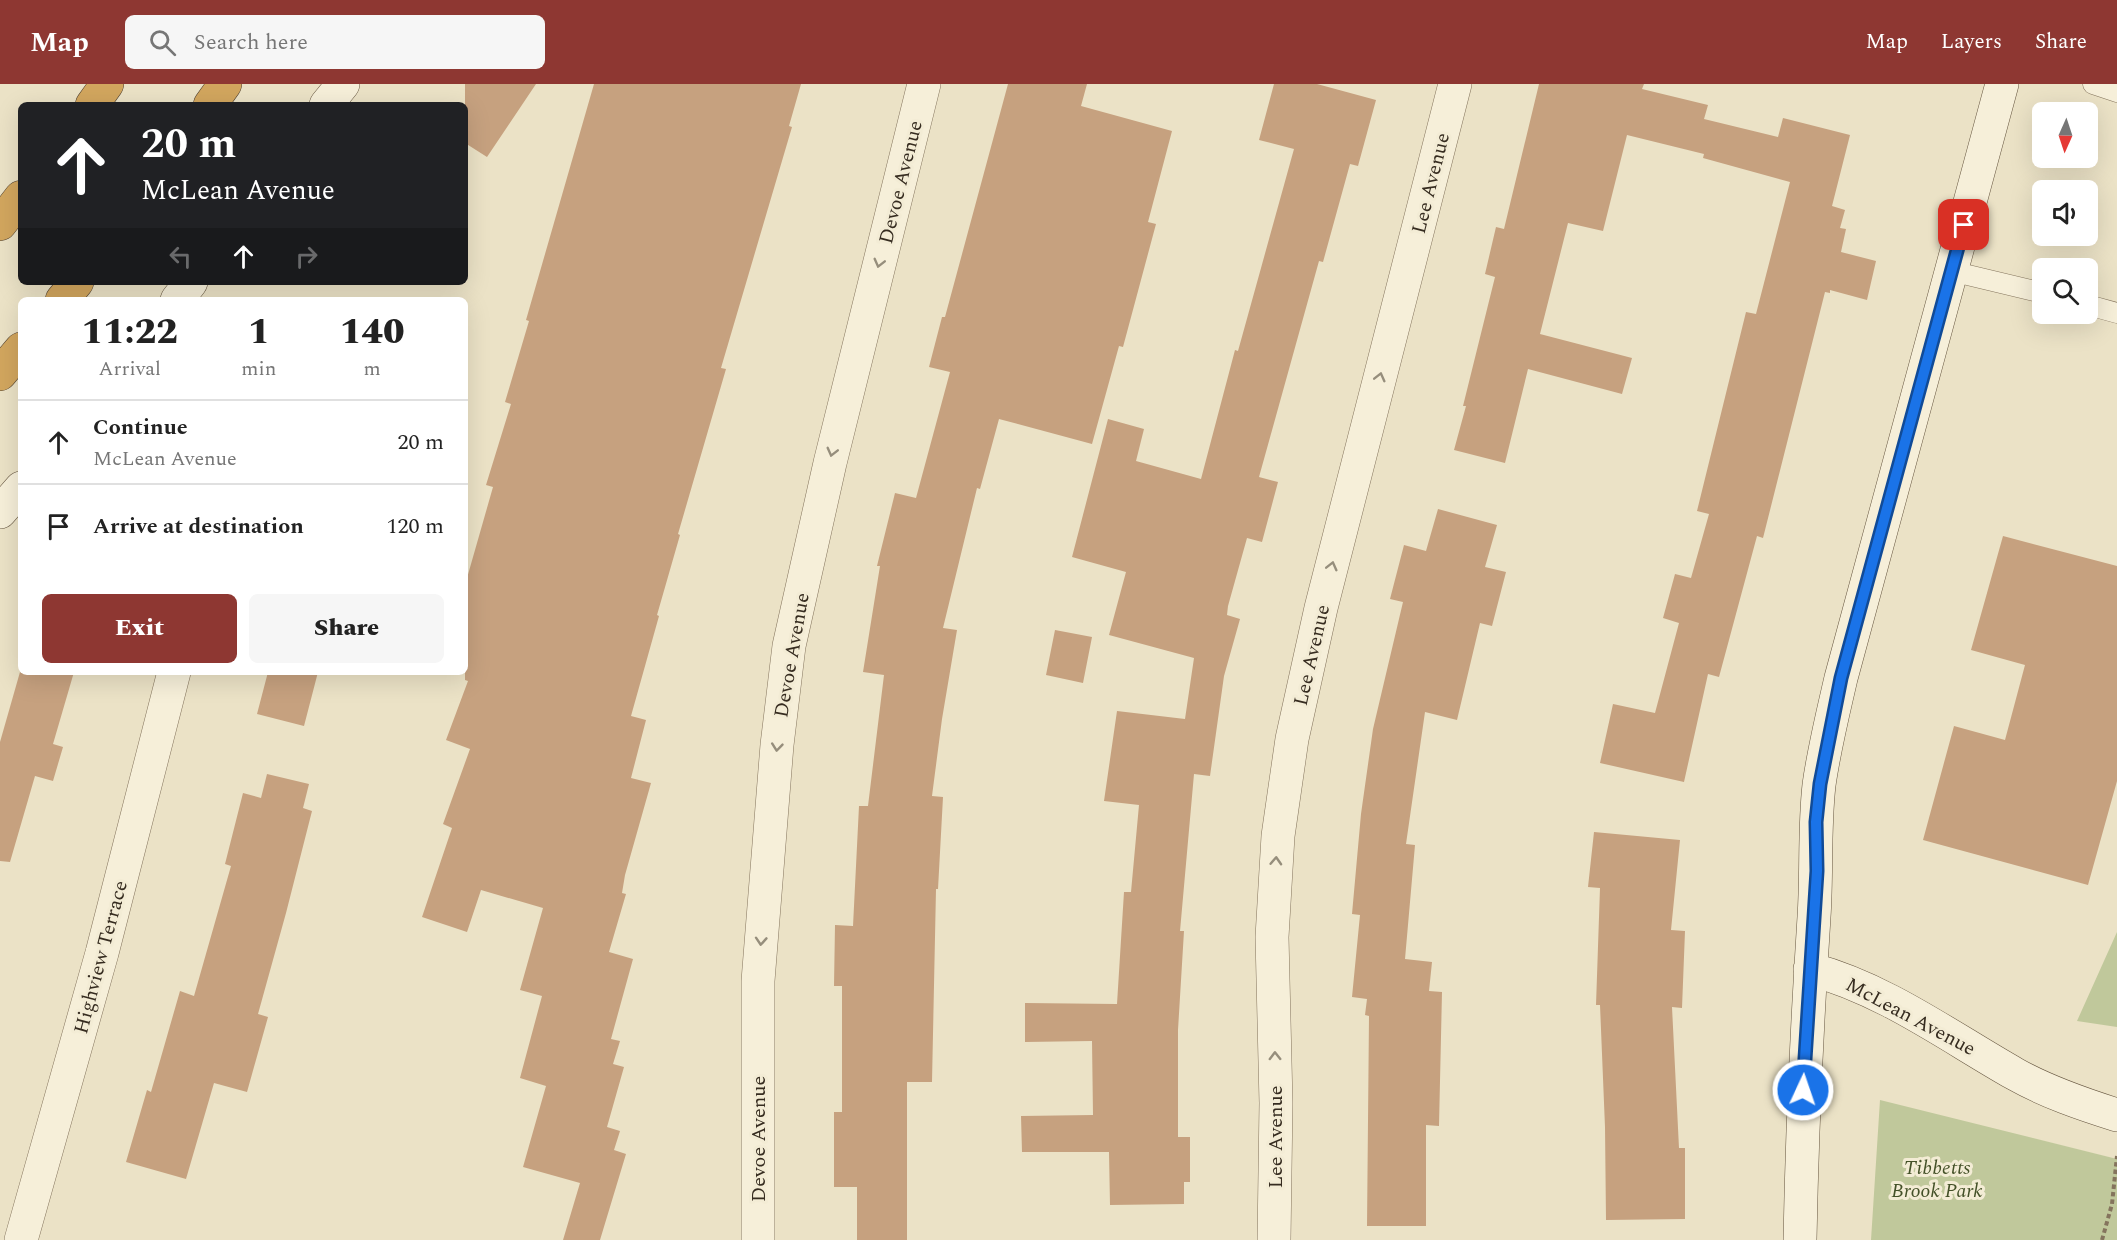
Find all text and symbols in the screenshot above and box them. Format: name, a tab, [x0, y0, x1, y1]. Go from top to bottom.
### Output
search box	[125, 15, 545, 69]
text: Map	[30, 21, 89, 64]
icon: search	[146, 26, 179, 59]
text: Search here	[194, 26, 308, 59]
text: Map	[1866, 26, 1908, 58]
text: Layers	[1941, 26, 2002, 58]
text: Share	[2035, 26, 2087, 58]
north arrow	[2032, 102, 2098, 168]
map controls	[2032, 102, 2098, 324]
text: 20 m	[141, 113, 236, 176]
street label: Devoe Avenue	[871, 117, 931, 247]
icon: ahead	[42, 126, 120, 204]
street label: Lee Avenue	[1404, 130, 1458, 237]
text: McLean Avenue	[141, 170, 335, 212]
button: sound	[2032, 180, 2098, 246]
pin	[1938, 199, 1989, 250]
icon: arrive	[1947, 208, 1980, 241]
icon: left	[164, 240, 197, 273]
icon: ahead	[227, 240, 260, 273]
icon: right	[290, 240, 323, 273]
one-way arrow	[874, 258, 887, 268]
button: search	[2032, 258, 2098, 324]
text: 11:22	[81, 305, 178, 360]
text: 1	[248, 305, 270, 360]
text: 140	[340, 305, 405, 360]
text: Arrival	[99, 354, 161, 384]
text: min	[241, 354, 276, 384]
text: m	[364, 354, 381, 384]
one-way arrow	[1373, 373, 1386, 383]
text: Continue	[93, 411, 188, 444]
icon: ahead	[42, 426, 75, 459]
text: 20 m	[398, 426, 444, 459]
text: McLean Avenue	[93, 444, 237, 474]
one-way arrow	[827, 447, 840, 457]
icon: arrive	[42, 510, 75, 543]
text: Arrive at destination	[93, 510, 304, 543]
text: 120 m	[387, 510, 444, 543]
one-way arrow	[1324, 561, 1337, 571]
street label: Devoe Avenue	[766, 590, 818, 720]
button: Exit	[42, 594, 237, 663]
button: Share	[249, 594, 444, 663]
street label: Lee Avenue	[1286, 602, 1338, 709]
one-way arrow	[771, 742, 784, 751]
one-way arrow	[1270, 856, 1283, 865]
street label: Highview Terrace	[66, 877, 136, 1037]
one-way arrow	[755, 937, 768, 946]
street label: McLean Avenue	[1840, 970, 1981, 1064]
one-way arrow	[1268, 1051, 1281, 1060]
position arrow	[1771, 1058, 1835, 1122]
street label: Devoe Avenue	[744, 1076, 774, 1202]
street label: Lee Avenue	[1261, 1085, 1291, 1189]
park label: Tibbetts Brook Park	[1891, 1153, 1983, 1206]

